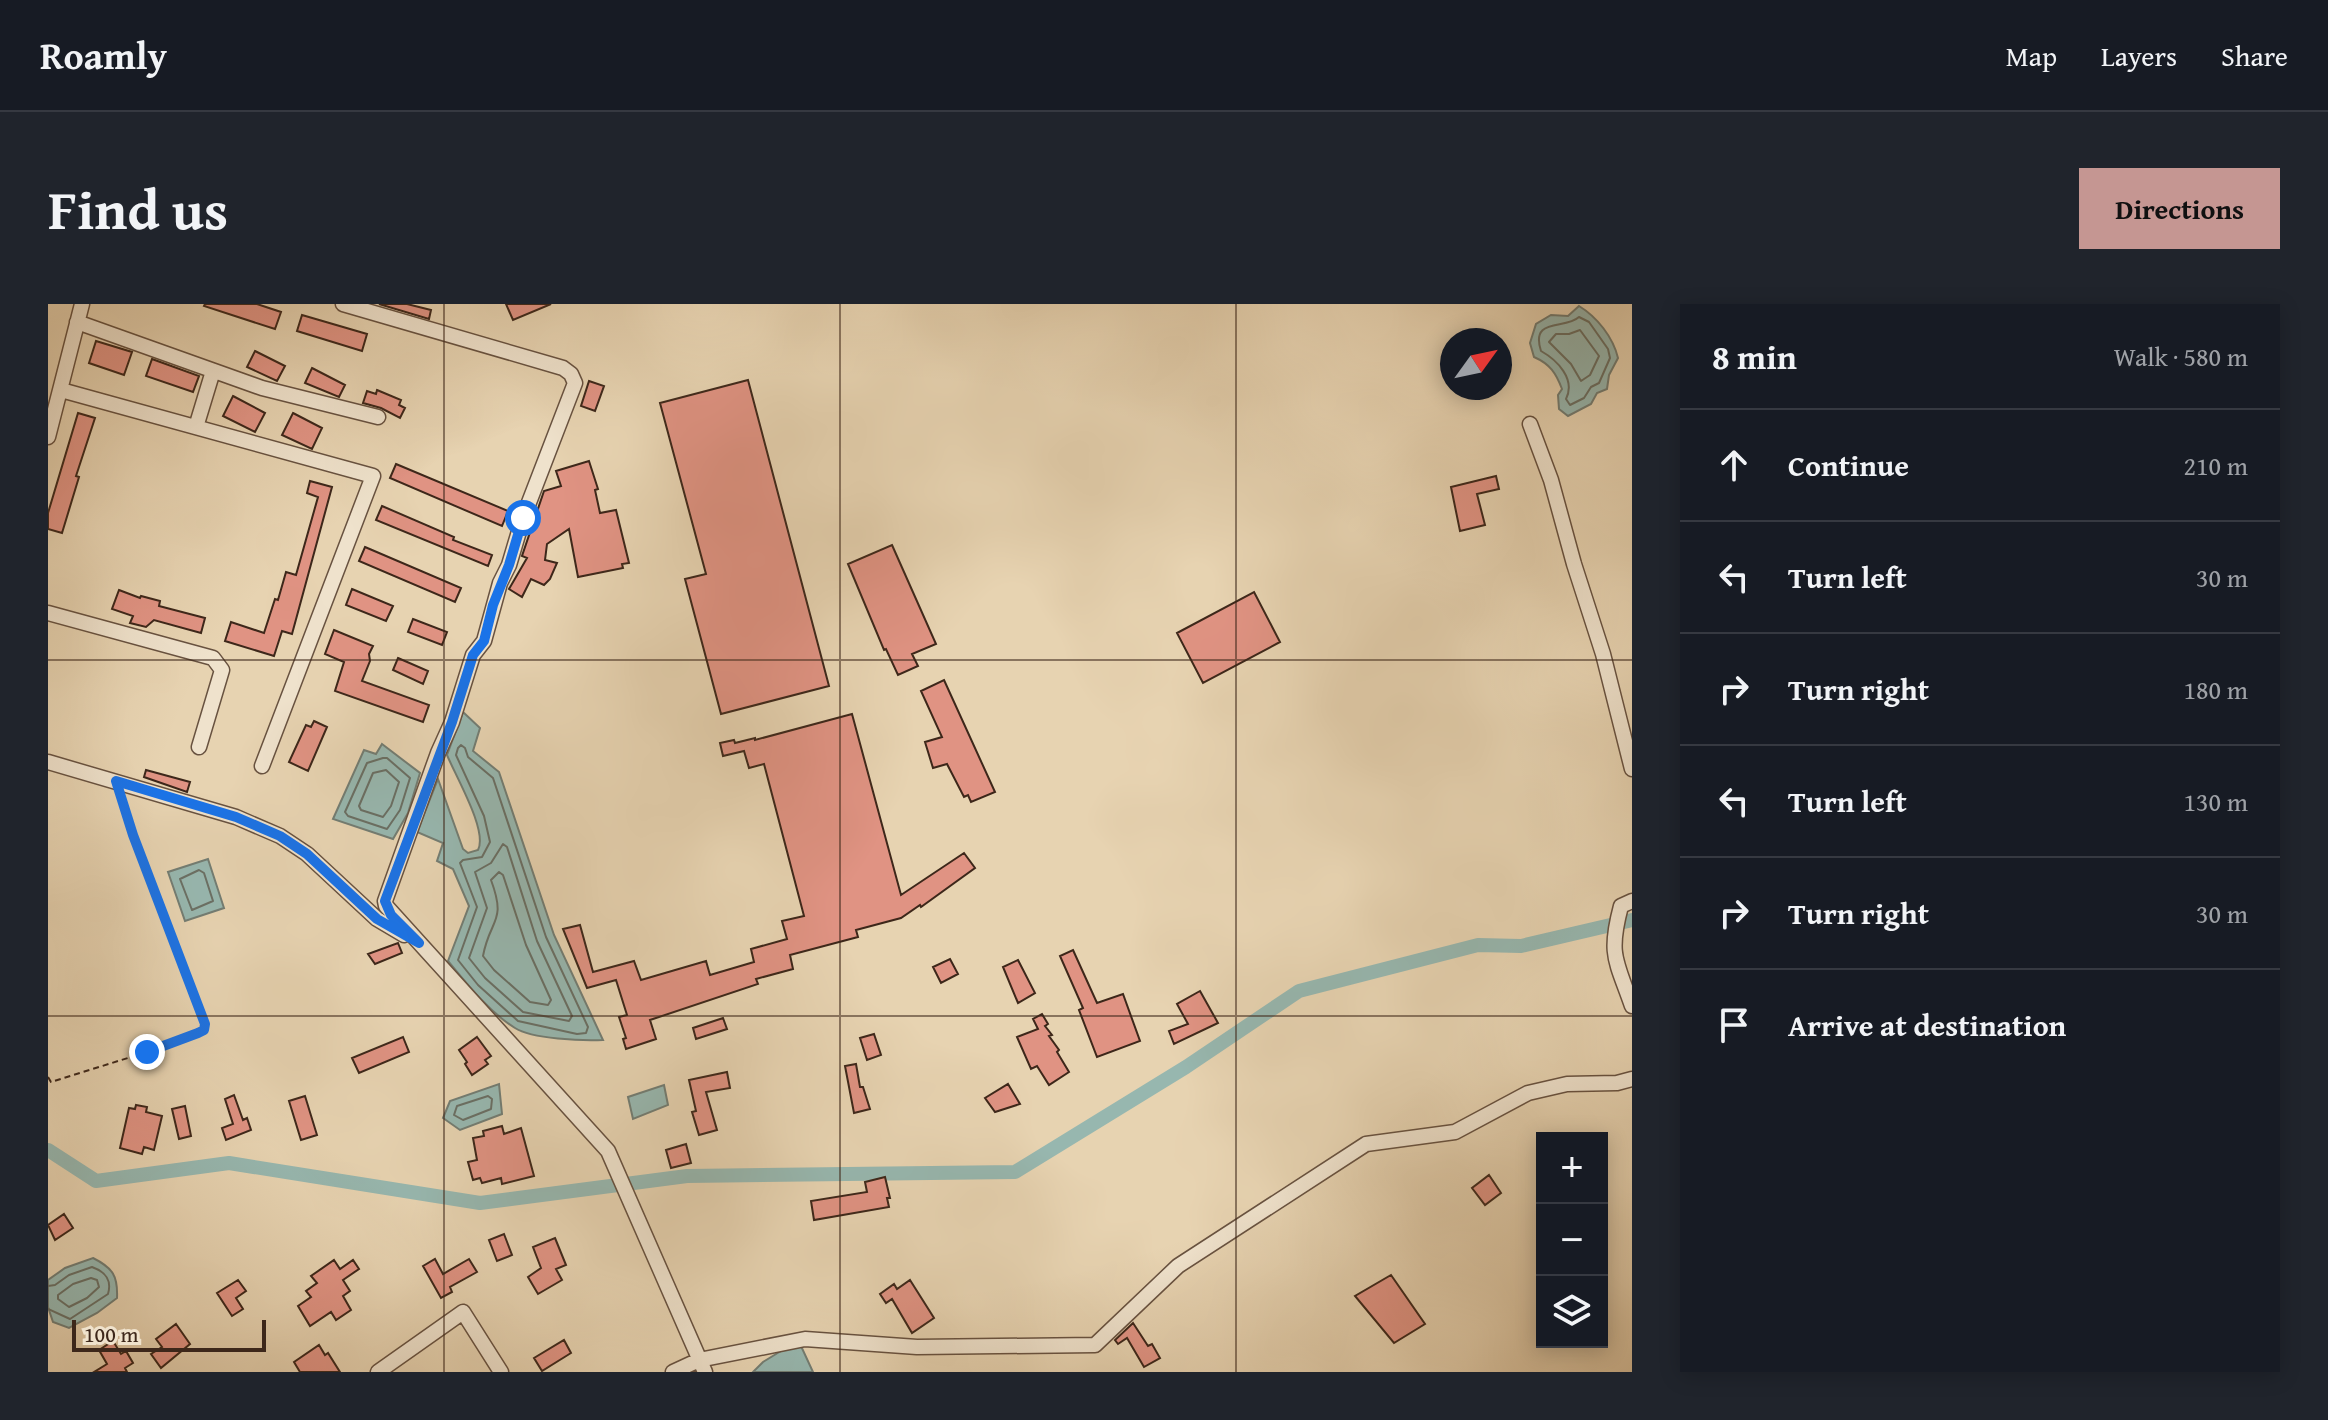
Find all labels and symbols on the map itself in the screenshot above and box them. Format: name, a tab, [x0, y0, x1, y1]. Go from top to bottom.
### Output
north arrow	[1440, 328, 1512, 400]
route start	[505, 500, 541, 536]
route end	[129, 1034, 165, 1070]
scale bar	[72, 1316, 266, 1352]

